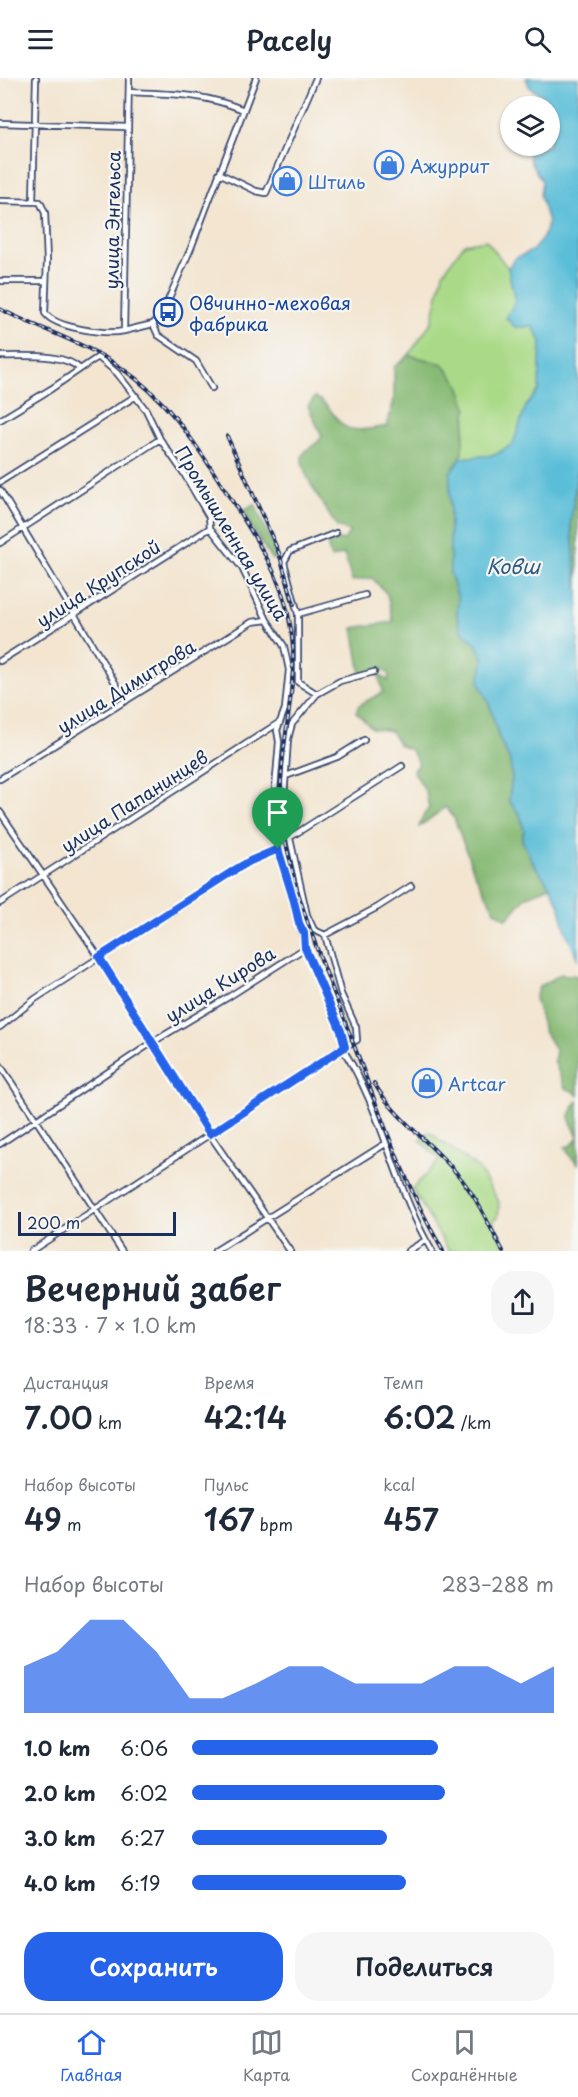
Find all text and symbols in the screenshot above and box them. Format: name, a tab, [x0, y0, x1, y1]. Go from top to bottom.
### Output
text: Pacely	[246, 19, 332, 60]
icon: menu	[24, 23, 57, 56]
icon: search	[521, 23, 554, 56]
map controls	[500, 96, 560, 156]
button: layers	[500, 96, 560, 156]
shop icon: Ажуррит	[373, 149, 405, 181]
street label: улица Энгельса	[97, 150, 127, 290]
place label: Ажуррит	[410, 152, 490, 179]
shop icon: Штиль	[271, 165, 303, 197]
place label: Штиль	[308, 168, 365, 195]
place label: Овчинно-меховая фабрика	[189, 289, 351, 337]
bus stop icon: Овчинно-меховая фабрика	[152, 296, 184, 328]
street label: Промышленная улица	[169, 440, 295, 626]
street label: улица Крупской	[31, 533, 165, 633]
water label: Ковш	[486, 551, 542, 581]
street label: улица Димитрова	[51, 632, 201, 740]
street label: улица Папанинцев	[55, 743, 213, 859]
pin	[252, 787, 303, 849]
icon: arrive	[261, 796, 294, 829]
street label: улица Кирова	[160, 939, 281, 1029]
shop icon: Artcar	[411, 1067, 443, 1099]
place label: Artcar	[448, 1070, 506, 1097]
scale bar	[18, 1209, 176, 1236]
text: 200 m	[27, 1210, 80, 1234]
text: Вечерний забег	[24, 1262, 281, 1312]
button: share	[491, 1271, 554, 1334]
text: 18:33 · 7 × 1.0 km	[24, 1310, 196, 1340]
text: Дистанция	[24, 1370, 109, 1394]
text: Время	[204, 1370, 255, 1394]
text: Темп	[383, 1370, 424, 1394]
text: 7.00	[24, 1394, 93, 1439]
text: 42:14	[204, 1394, 287, 1439]
text: 6:02	[383, 1394, 456, 1439]
text: km	[93, 1410, 122, 1434]
text: /km	[456, 1410, 491, 1434]
text: Набор высоты	[24, 1472, 136, 1496]
text: Пульс	[204, 1472, 249, 1496]
text: kcal	[383, 1472, 415, 1496]
text: 49	[24, 1496, 62, 1541]
text: 167	[204, 1496, 255, 1541]
text: 457	[383, 1496, 439, 1541]
text: m	[62, 1512, 82, 1536]
text: bpm	[255, 1512, 293, 1536]
text: Набор высоты	[24, 1569, 164, 1599]
text: 283–288 m	[441, 1569, 554, 1599]
text: 1.0 km	[24, 1733, 91, 1763]
text: 6:06	[120, 1733, 168, 1763]
text: 2.0 km	[24, 1778, 96, 1808]
text: 6:02	[120, 1778, 168, 1808]
text: 3.0 km	[24, 1823, 96, 1853]
text: 6:27	[120, 1823, 165, 1853]
text: 4.0 km	[24, 1868, 96, 1898]
text: 6:19	[120, 1868, 160, 1898]
button: Сохранить	[24, 1932, 283, 2001]
button: Поделиться	[295, 1932, 554, 2001]
tab: Главная	[60, 2026, 122, 2086]
tab: Карта	[243, 2026, 290, 2086]
tab: Сохранённые	[411, 2026, 518, 2086]

